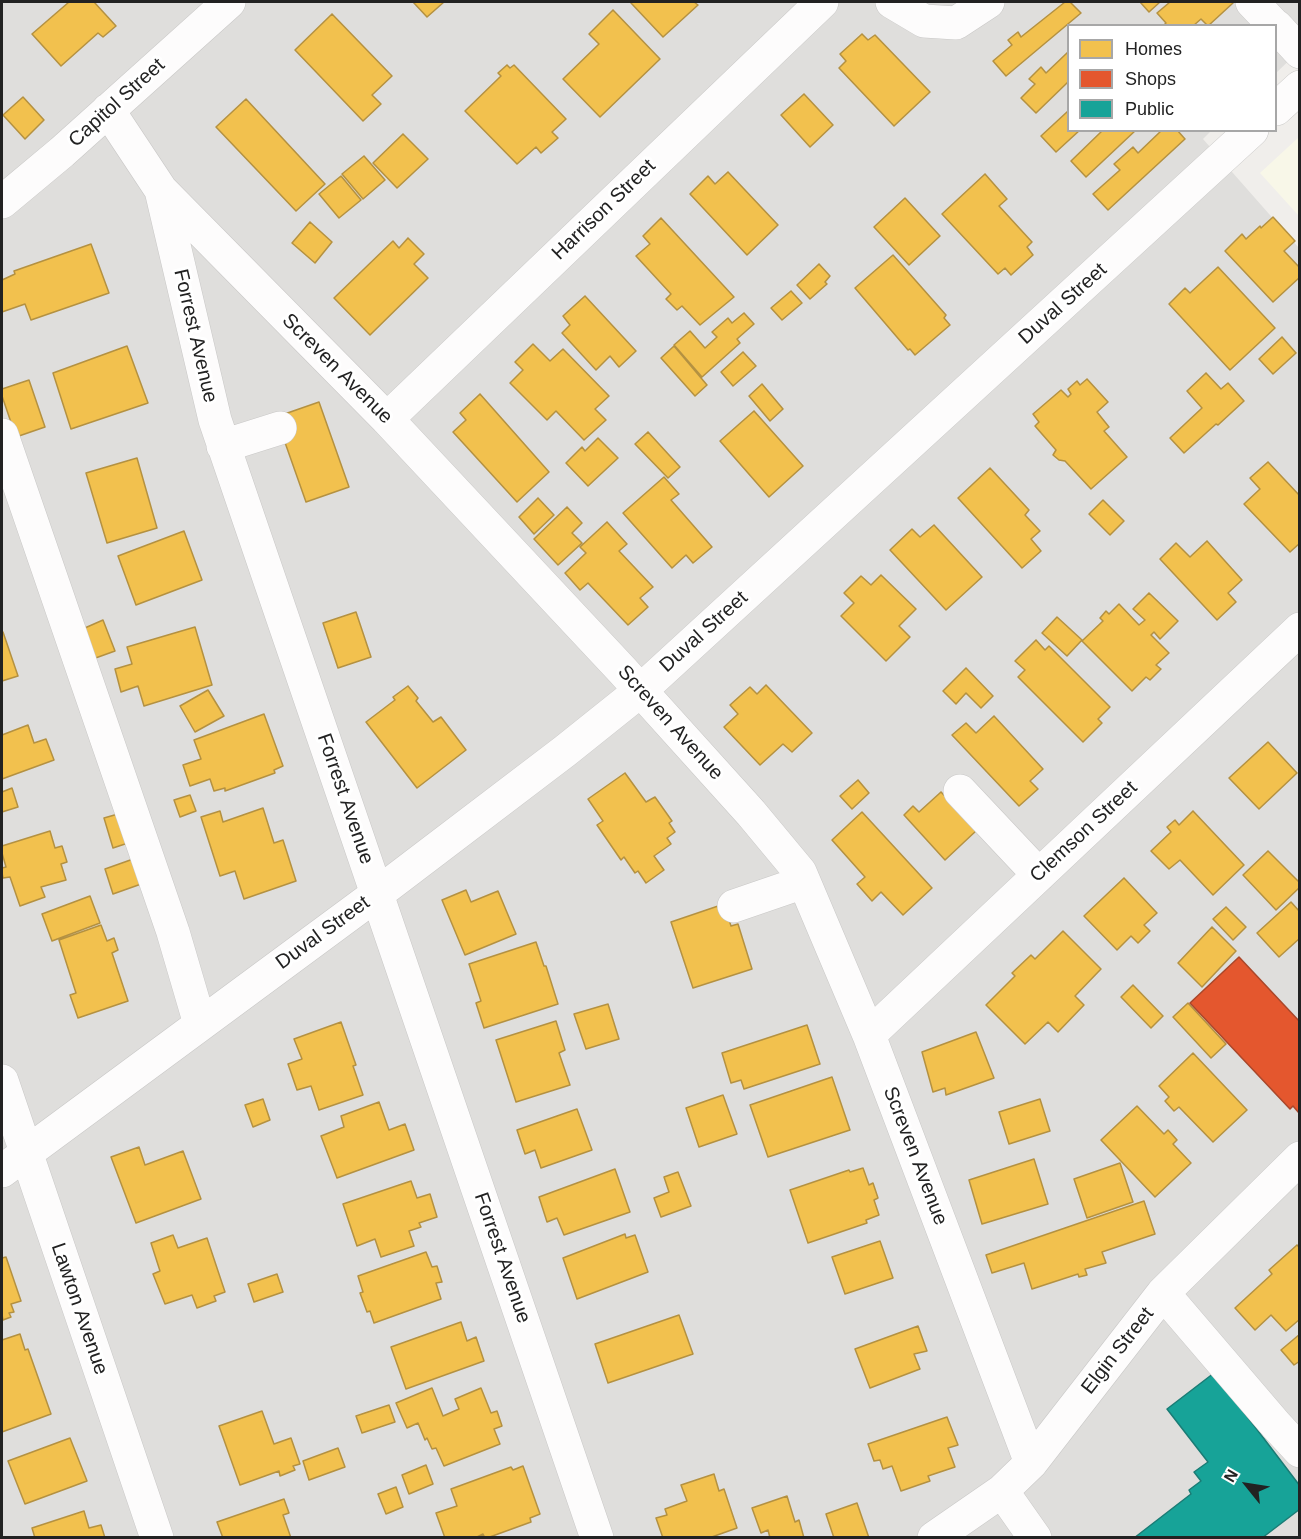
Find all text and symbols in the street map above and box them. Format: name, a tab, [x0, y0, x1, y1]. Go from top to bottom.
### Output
legend	[1067, 24, 1277, 132]
text: Homes	[1125, 39, 1182, 59]
street label: Capitol Street	[64, 54, 170, 152]
text: Shops	[1125, 69, 1176, 89]
text: Public	[1125, 99, 1174, 119]
street label: Harrison Street	[547, 155, 661, 265]
street label: Duval Street	[1014, 258, 1112, 350]
street label: Forrest Avenue	[168, 267, 222, 405]
street label: Screven Avenue	[277, 309, 397, 429]
street label: Duval Street	[655, 586, 753, 678]
street label: Screven Avenue	[612, 661, 728, 785]
street label: Forrest Avenue	[311, 731, 379, 867]
street label: Clemson Street	[1025, 776, 1143, 888]
street label: Duval Street	[271, 891, 375, 975]
street label: Screven Avenue	[878, 1083, 952, 1229]
street label: Forrest Avenue	[468, 1190, 536, 1326]
street label: Lawton Avenue	[45, 1240, 113, 1378]
street label: Elgin Street	[1077, 1303, 1159, 1399]
north arrow	[1217, 1455, 1277, 1515]
text: N	[1221, 1466, 1241, 1485]

